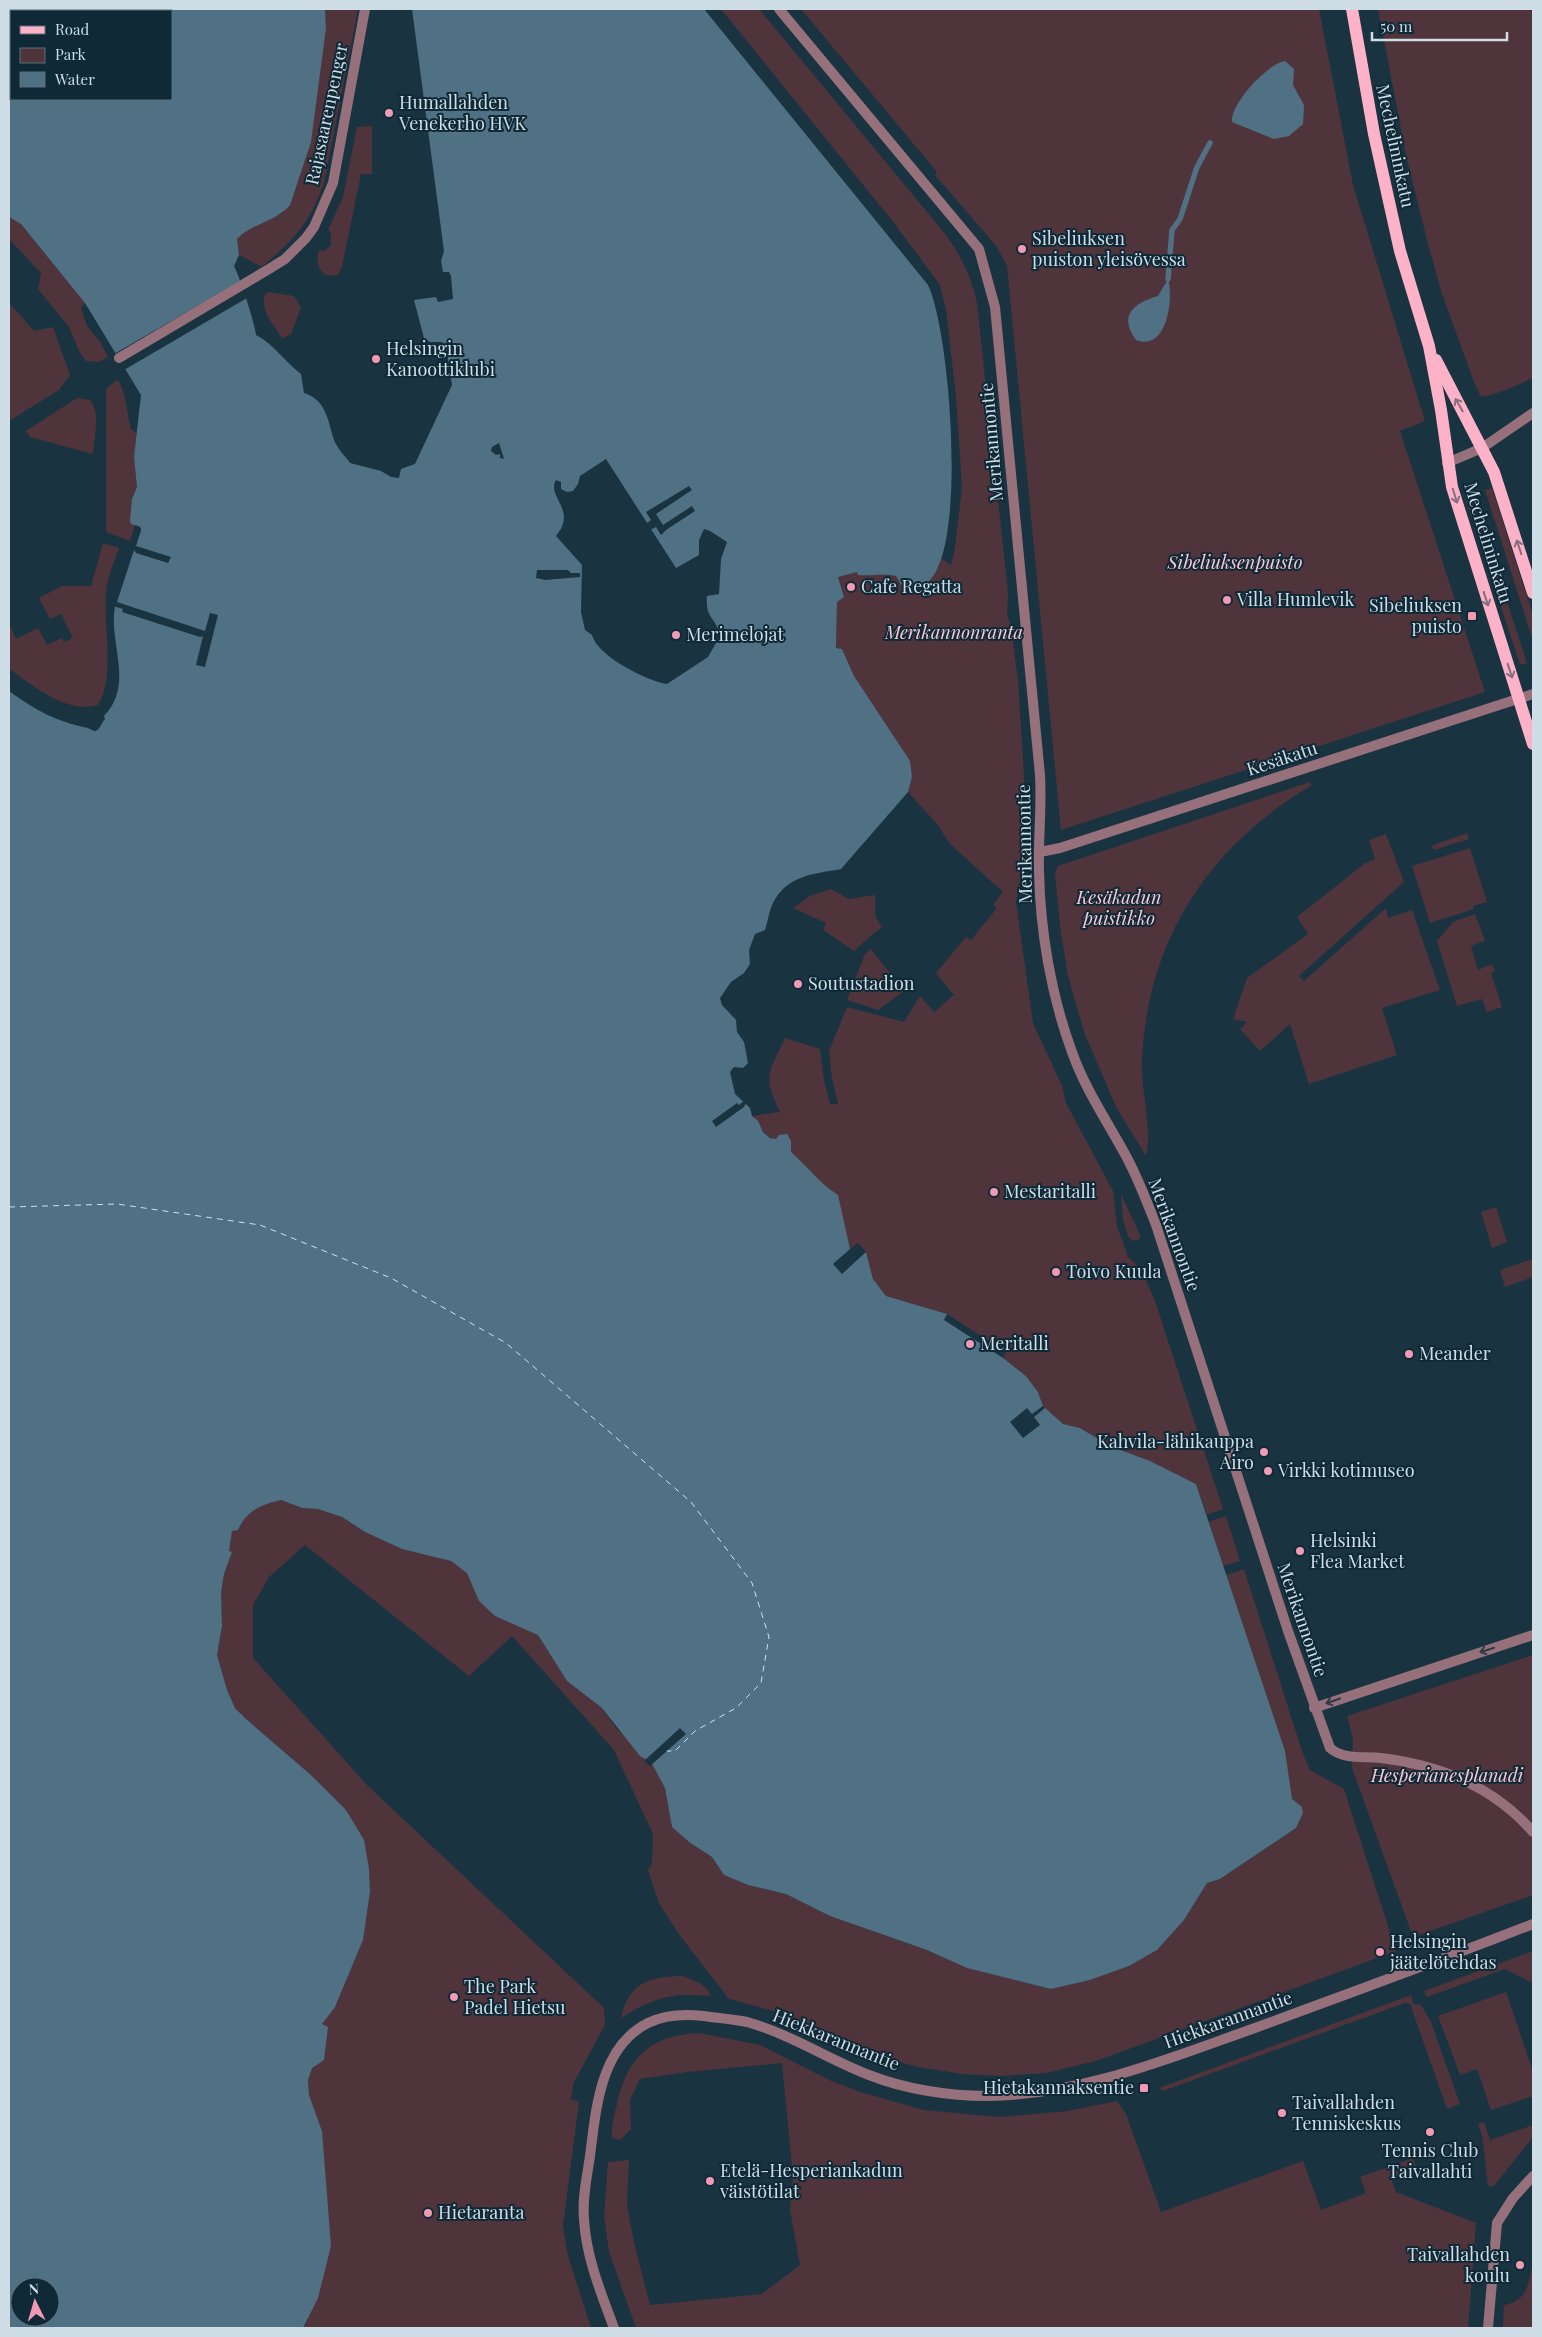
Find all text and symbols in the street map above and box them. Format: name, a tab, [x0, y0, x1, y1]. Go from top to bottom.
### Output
legend	[10, 10, 172, 100]
scale bar	[1372, 10, 1507, 42]
text: 50 m	[1380, 16, 1413, 36]
text: Road	[55, 19, 89, 39]
street label: Rajasaarenpenger	[299, 41, 353, 187]
text: Park	[55, 44, 87, 64]
text: Water	[54, 69, 95, 89]
street label: Mechelininkatu	[1371, 82, 1421, 210]
place label: Humallahden Venekerho HVK	[398, 90, 526, 135]
marker: Humallahden Venekerho HVK	[383, 107, 395, 119]
place label: Sibeliuksen puiston yleisövessa	[1032, 226, 1186, 271]
marker: Sibeliuksen puiston yleisövessa	[1016, 243, 1028, 255]
place label: Helsingin Kanoottiklubi	[386, 336, 495, 381]
marker: Helsingin Kanoottiklubi	[370, 353, 382, 365]
street label: Merikannontie	[974, 382, 1008, 503]
one-way arrow	[1454, 398, 1464, 412]
street label: Mechelininkatu	[1459, 479, 1519, 607]
one-way arrow	[1450, 488, 1460, 504]
one-way arrow	[1513, 539, 1523, 555]
park label: Sibeliuksenpuisto	[1167, 550, 1303, 574]
place label: Cafe Regatta	[861, 574, 962, 598]
marker: Cafe Regatta	[845, 581, 857, 593]
place label: Villa Humlevik	[1236, 587, 1355, 611]
one-way arrow	[1482, 590, 1492, 606]
place label: Sibeliuksen puisto	[1369, 593, 1462, 638]
marker: Villa Humlevik	[1221, 594, 1233, 606]
marker: Sibeliuksen puisto	[1466, 610, 1478, 622]
park label: Merikannonranta	[884, 620, 1023, 644]
place label: Merimelojat	[686, 622, 784, 646]
marker: Merimelojat	[670, 629, 682, 641]
one-way arrow	[1505, 662, 1515, 678]
street label: Kesäkatu	[1243, 735, 1321, 781]
street label: Merikannontie	[1011, 784, 1037, 904]
park label: Kesäkadun puistikko	[1076, 885, 1161, 930]
place label: Soutustadion	[808, 971, 915, 995]
marker: Soutustadion	[792, 978, 804, 990]
street label: Merikannontie	[1143, 1175, 1207, 1295]
place label: Mestaritalli	[1004, 1179, 1096, 1203]
marker: Mestaritalli	[988, 1186, 1000, 1198]
place label: Toivo Kuula	[1066, 1259, 1161, 1283]
marker: Toivo Kuula	[1050, 1266, 1062, 1278]
place label: Meritalli	[980, 1331, 1049, 1355]
marker: Meritalli	[964, 1338, 976, 1350]
place label: Meander	[1419, 1341, 1491, 1365]
marker: Meander	[1403, 1348, 1415, 1360]
place label: Kahvila-lähikauppa Airo	[1097, 1429, 1254, 1474]
marker: Kahvila-lähikauppa Airo	[1258, 1446, 1270, 1458]
place label: Virkki kotimuseo	[1277, 1458, 1415, 1482]
marker: Virkki kotimuseo	[1262, 1465, 1274, 1477]
place label: Helsinki Flea Market	[1310, 1528, 1405, 1573]
marker: Helsinki Flea Market	[1294, 1545, 1306, 1557]
street label: Merikannontie	[1272, 1559, 1334, 1680]
one-way arrow	[1480, 1646, 1495, 1655]
one-way arrow	[1325, 1697, 1341, 1706]
park label: Hesperianesplanadi	[1370, 1763, 1524, 1787]
place label: Helsingin jäätelötehdas	[1389, 1929, 1497, 1974]
marker: Helsingin jäätelötehdas	[1374, 1946, 1386, 1958]
place label: The Park Padel Hietsu	[464, 1974, 566, 2019]
street label: Hiekkarannantie	[1160, 1985, 1295, 2053]
marker: The Park Padel Hietsu	[448, 1991, 460, 2003]
street label: Hiekkarannantie	[769, 2003, 903, 2075]
place label: Hietakannaksentie	[983, 2075, 1134, 2099]
marker: Hietakannaksentie	[1138, 2082, 1150, 2094]
place label: Taivallahden Tenniskeskus	[1292, 2090, 1401, 2135]
marker: Taivallahden Tenniskeskus	[1276, 2107, 1288, 2119]
marker: Tennis Club Taivallahti	[1424, 2126, 1436, 2138]
place label: Tennis Club Taivallahti	[1382, 2138, 1478, 2183]
place label: Etelä-Hesperiankadun väistötilat	[719, 2158, 903, 2203]
marker: Etelä-Hesperiankadun väistötilat	[704, 2175, 716, 2187]
place label: Hietaranta	[438, 2200, 524, 2224]
marker: Hietaranta	[422, 2207, 434, 2219]
place label: Taivallahden koulu	[1407, 2242, 1511, 2287]
marker: Taivallahden koulu	[1514, 2259, 1526, 2271]
north arrow	[10, 2277, 60, 2327]
text: N	[28, 2279, 40, 2298]

